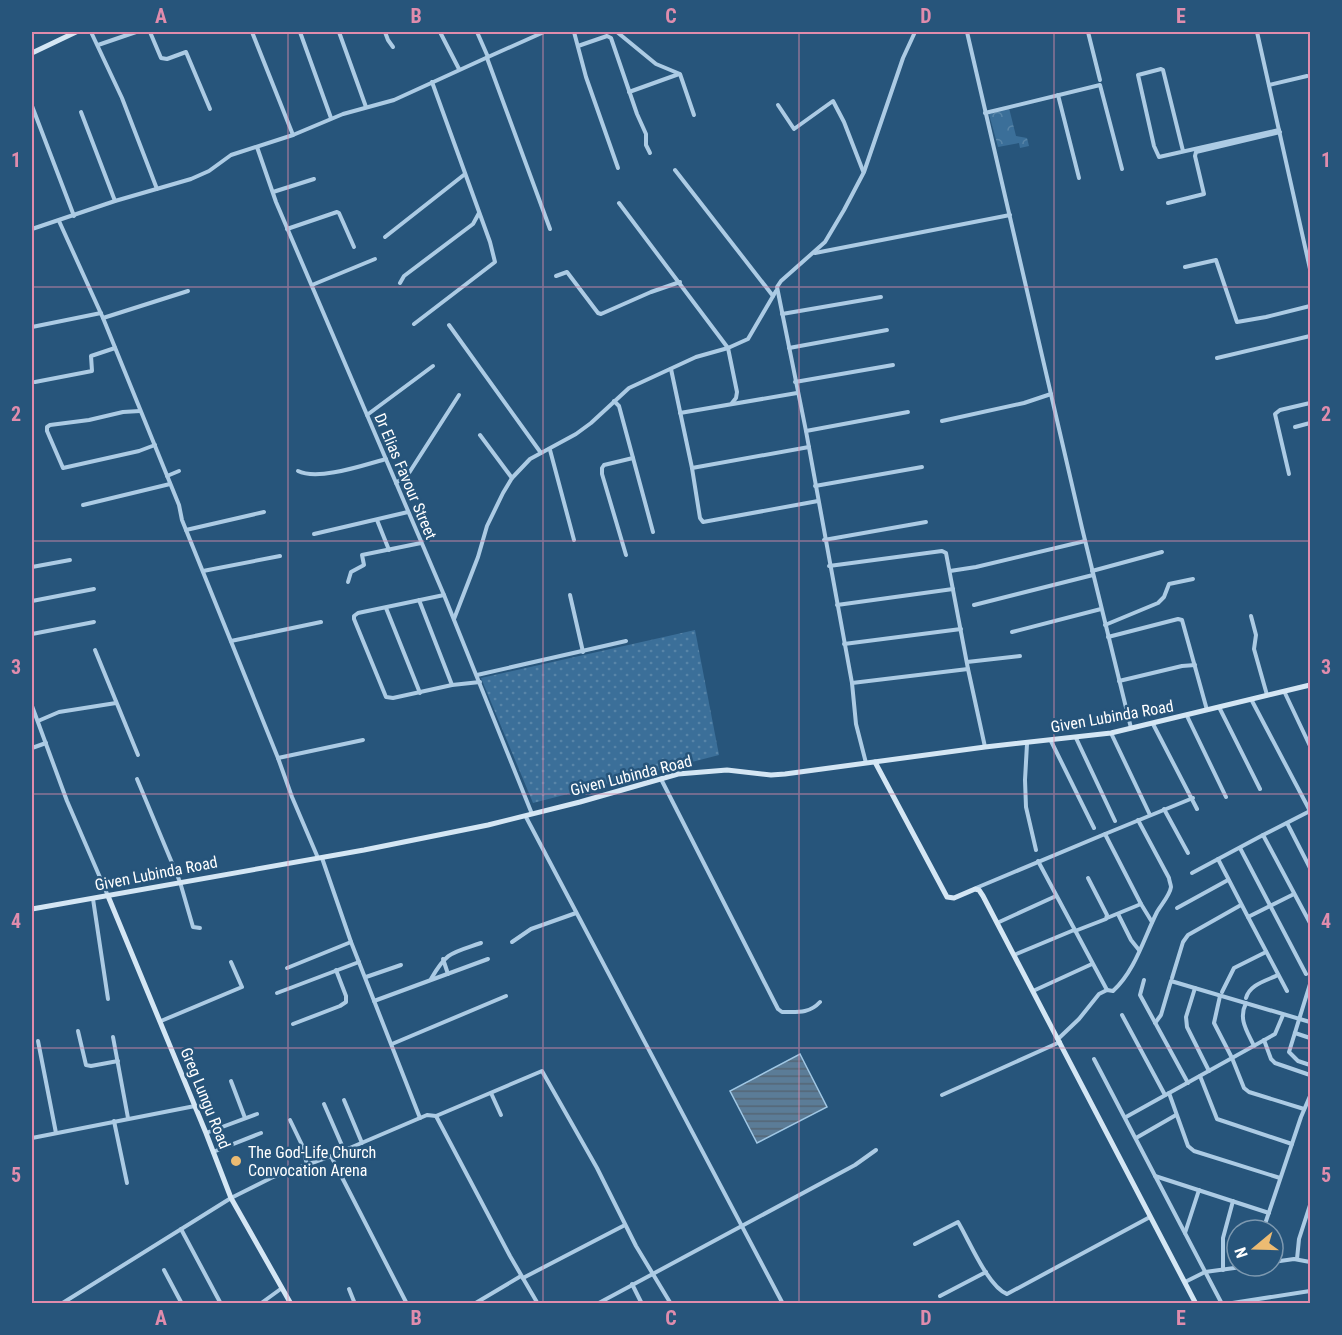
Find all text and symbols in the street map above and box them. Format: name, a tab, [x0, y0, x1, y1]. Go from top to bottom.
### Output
text: A	[155, 4, 167, 28]
text: B	[410, 4, 422, 28]
text: C	[665, 4, 677, 28]
text: D	[920, 4, 932, 28]
text: E	[1176, 4, 1186, 28]
text: 1	[11, 148, 21, 172]
text: 1	[1321, 148, 1331, 172]
text: 2	[11, 402, 21, 426]
text: 2	[1321, 402, 1331, 426]
street label: Dr Elias Favour Street	[370, 410, 441, 542]
text: 3	[11, 655, 21, 679]
text: 3	[1321, 655, 1331, 679]
street label: Given Lubinda Road	[1049, 696, 1175, 737]
street label: Given Lubinda Road	[568, 751, 694, 800]
street label: Given Lubinda Road	[93, 852, 219, 895]
text: 4	[11, 909, 21, 933]
text: 4	[1321, 909, 1331, 933]
street label: Greg Lungu Road	[177, 1045, 234, 1152]
place label: The God-Life Church Convocation Arena	[248, 1143, 376, 1180]
marker: The God-Life Church Convocation Arena	[229, 1154, 243, 1168]
text: 5	[11, 1163, 21, 1187]
text: 5	[1321, 1163, 1331, 1187]
north arrow	[1225, 1218, 1285, 1278]
text: N	[1231, 1245, 1252, 1260]
text: A	[155, 1306, 167, 1330]
text: B	[410, 1306, 422, 1330]
text: C	[665, 1306, 677, 1330]
text: D	[920, 1306, 932, 1330]
text: E	[1176, 1306, 1186, 1330]

